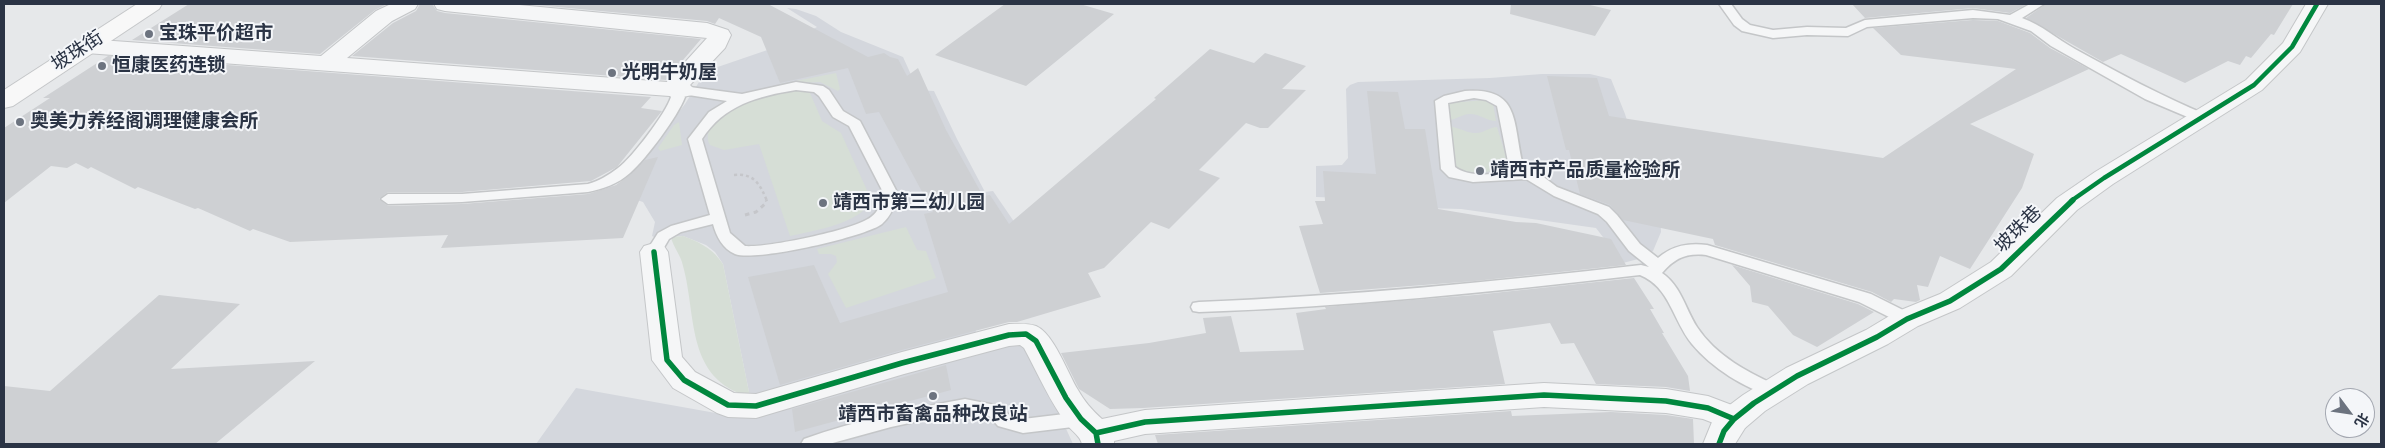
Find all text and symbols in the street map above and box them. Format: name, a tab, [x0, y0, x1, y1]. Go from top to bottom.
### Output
place label: 宝珠平价超市	[159, 23, 273, 45]
street label: 坡珠街	[48, 27, 108, 77]
marker: 宝珠平价超市	[143, 28, 155, 40]
place label: 恒康医药连锁	[112, 55, 226, 77]
marker: 恒康医药连锁	[96, 60, 108, 72]
place label: 光明牛奶屋	[622, 62, 717, 84]
marker: 光明牛奶屋	[606, 67, 618, 79]
place label: 奥美力养经阁调理健康会所	[30, 111, 258, 133]
marker: 奥美力养经阁调理健康会所	[14, 116, 26, 128]
place label: 靖西市产品质量检验所	[1490, 160, 1680, 182]
marker: 靖西市产品质量检验所	[1474, 165, 1486, 177]
place label: 靖西市第三幼儿园	[833, 192, 985, 214]
marker: 靖西市第三幼儿园	[817, 197, 829, 209]
street label: 坡珠巷	[1991, 202, 2047, 258]
north arrow	[2325, 388, 2375, 438]
marker: 靖西市畜禽品种改良站	[927, 390, 939, 402]
place label: 靖西市畜禽品种改良站	[838, 404, 1028, 426]
text: 北	[2350, 409, 2374, 431]

